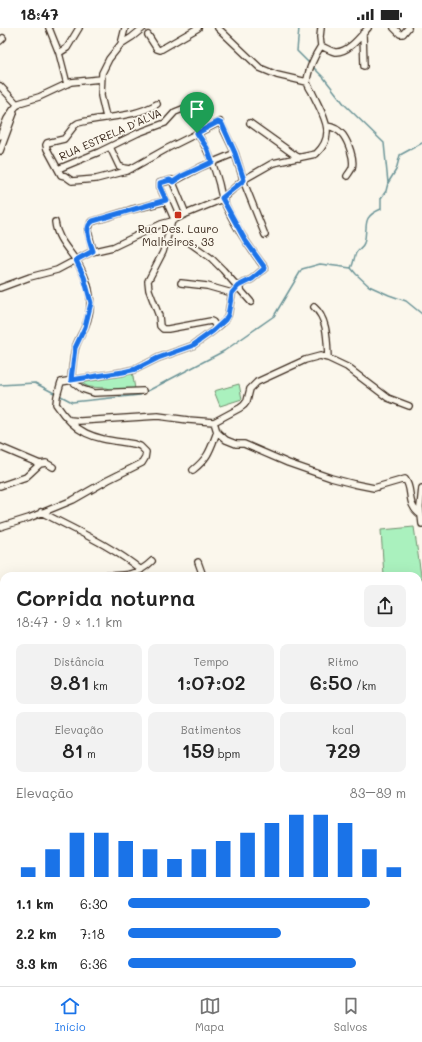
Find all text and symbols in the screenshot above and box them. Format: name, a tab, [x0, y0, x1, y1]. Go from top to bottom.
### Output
text: 18:47	[20, 4, 59, 24]
pin	[180, 92, 214, 133]
icon: arrive	[186, 98, 208, 120]
street label: RUA ESTRELA D'ALVA	[56, 105, 164, 163]
marker: Rua Des. Lauro Malheiros, 33	[173, 210, 183, 220]
place label: Rua Des. Lauro Malheiros, 33	[138, 221, 219, 249]
text: Corrida noturna	[16, 583, 196, 612]
button: share	[364, 585, 406, 627]
text: 18:47 · 9 × 1.1 km	[16, 613, 122, 630]
text: Distância	[54, 654, 104, 669]
text: Tempo	[193, 654, 229, 669]
text: Ritmo	[328, 654, 358, 669]
text: 9.81	[50, 669, 90, 695]
text: 1:07:02	[176, 669, 246, 695]
text: 6:50	[310, 669, 352, 695]
text: km	[90, 678, 108, 693]
text: /km	[352, 678, 376, 693]
text: Elevação	[55, 722, 103, 737]
text: Batimentos	[181, 722, 241, 737]
text: kcal	[332, 722, 354, 737]
text: 81	[62, 737, 83, 763]
text: 159	[182, 737, 214, 763]
text: 729	[326, 737, 360, 763]
text: m	[83, 746, 96, 761]
text: bpm	[214, 746, 240, 761]
text: Elevação	[16, 784, 73, 801]
text: 83–89 m	[350, 784, 406, 801]
text: 1.1 km	[16, 895, 54, 912]
text: 6:30	[80, 895, 108, 912]
text: 2.2 km	[16, 925, 57, 942]
text: 7:18	[80, 925, 105, 942]
text: 3.3 km	[16, 955, 58, 972]
text: 6:36	[80, 955, 107, 972]
tab: Início	[55, 995, 85, 1034]
tab: Mapa	[195, 995, 224, 1034]
tab: Salvos	[334, 995, 367, 1034]

